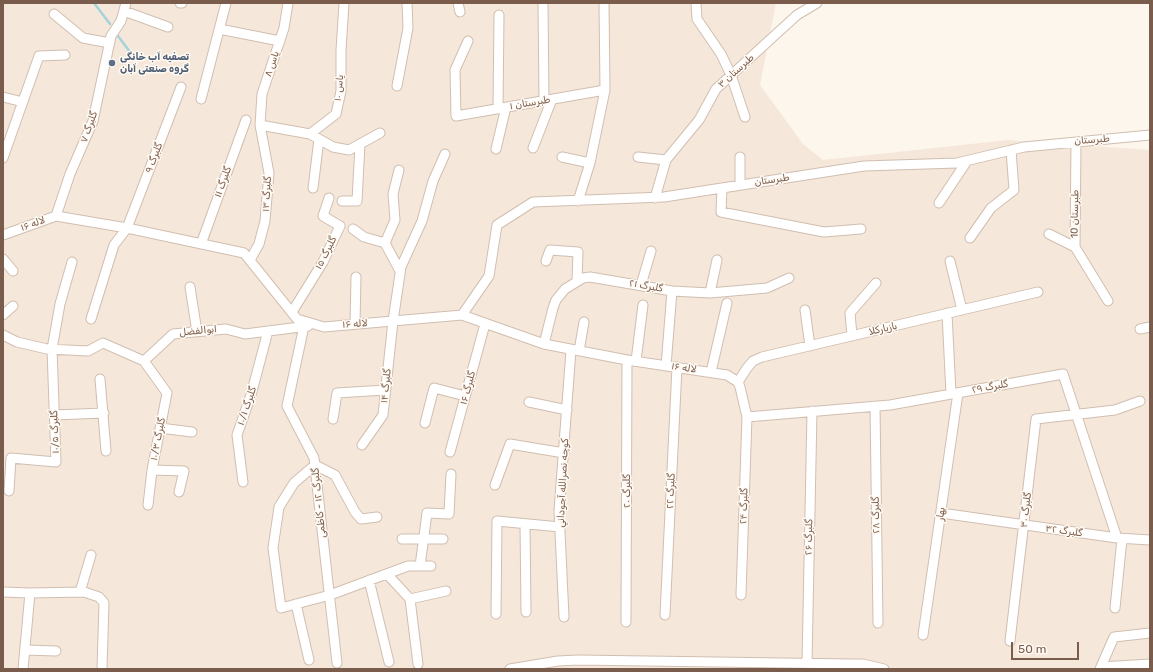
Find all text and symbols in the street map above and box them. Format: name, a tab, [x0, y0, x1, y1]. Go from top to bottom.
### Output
street label: یاس ۸	[262, 49, 282, 79]
place label: تصفیه آب خانگی گروه صنعتی آبان	[120, 51, 189, 74]
street label: طبرستان ۳	[715, 52, 757, 90]
marker: تصفیه آب خانگی گروه صنعتی آبان	[107, 58, 117, 68]
street label: یاس ۱۰	[332, 74, 346, 102]
street label: طبرستان ۱	[509, 94, 551, 112]
street label: گلبرگ ۷	[78, 110, 100, 144]
street label: طبرستان	[1074, 132, 1110, 148]
street label: گلبرگ ۹	[143, 141, 165, 175]
street label: گلبرگ ۱۱	[212, 165, 234, 199]
street label: طبرستان	[754, 171, 790, 189]
street label: گلبرگ ۱۳	[260, 176, 274, 212]
street label: طبرستان 10	[1069, 190, 1081, 238]
street label: لاله ۱۶	[19, 214, 47, 234]
street label: گلبرگ ۱۵	[313, 235, 339, 271]
street label: گلبرگ ۲۱	[628, 277, 664, 295]
street label: لاله ۱۶	[342, 317, 368, 331]
street label: بازیارکلا	[868, 320, 898, 338]
street label: ابوالفضل	[178, 323, 218, 339]
street label: لاله ۱۶	[671, 360, 697, 376]
street label: گلبرگ ۱۴	[378, 368, 394, 404]
street label: گلبرگ ۱۶	[458, 370, 478, 406]
street label: گلبرگ ۲۹	[971, 378, 1009, 396]
street label: گلبرگ ۱۰/۱	[235, 385, 259, 427]
street label: گلبرگ ۱۰/۵	[48, 410, 62, 454]
street label: گلبرگ ۱۰/۳	[148, 417, 168, 461]
street label: كوچه نصرالله آجوداني	[555, 438, 571, 528]
street label: گلبرگ ۱۲ - کاظمی	[309, 467, 329, 539]
street label: گلبرگ ۲۲	[664, 473, 678, 509]
street label: گلبرگ ۲۰	[621, 474, 633, 508]
street label: گلبرگ ۲۴	[737, 488, 751, 524]
street label: گلبرگ ۳۰	[1018, 492, 1034, 528]
street label: گلبرگ ۲۸	[870, 496, 882, 534]
street label: بهار	[934, 506, 948, 522]
street label: گلبرگ ۲۶	[803, 519, 815, 555]
street label: گلبرگ ۳۲	[1045, 522, 1083, 540]
scale bar	[1013, 634, 1081, 660]
text: 50 m	[1018, 642, 1046, 656]

